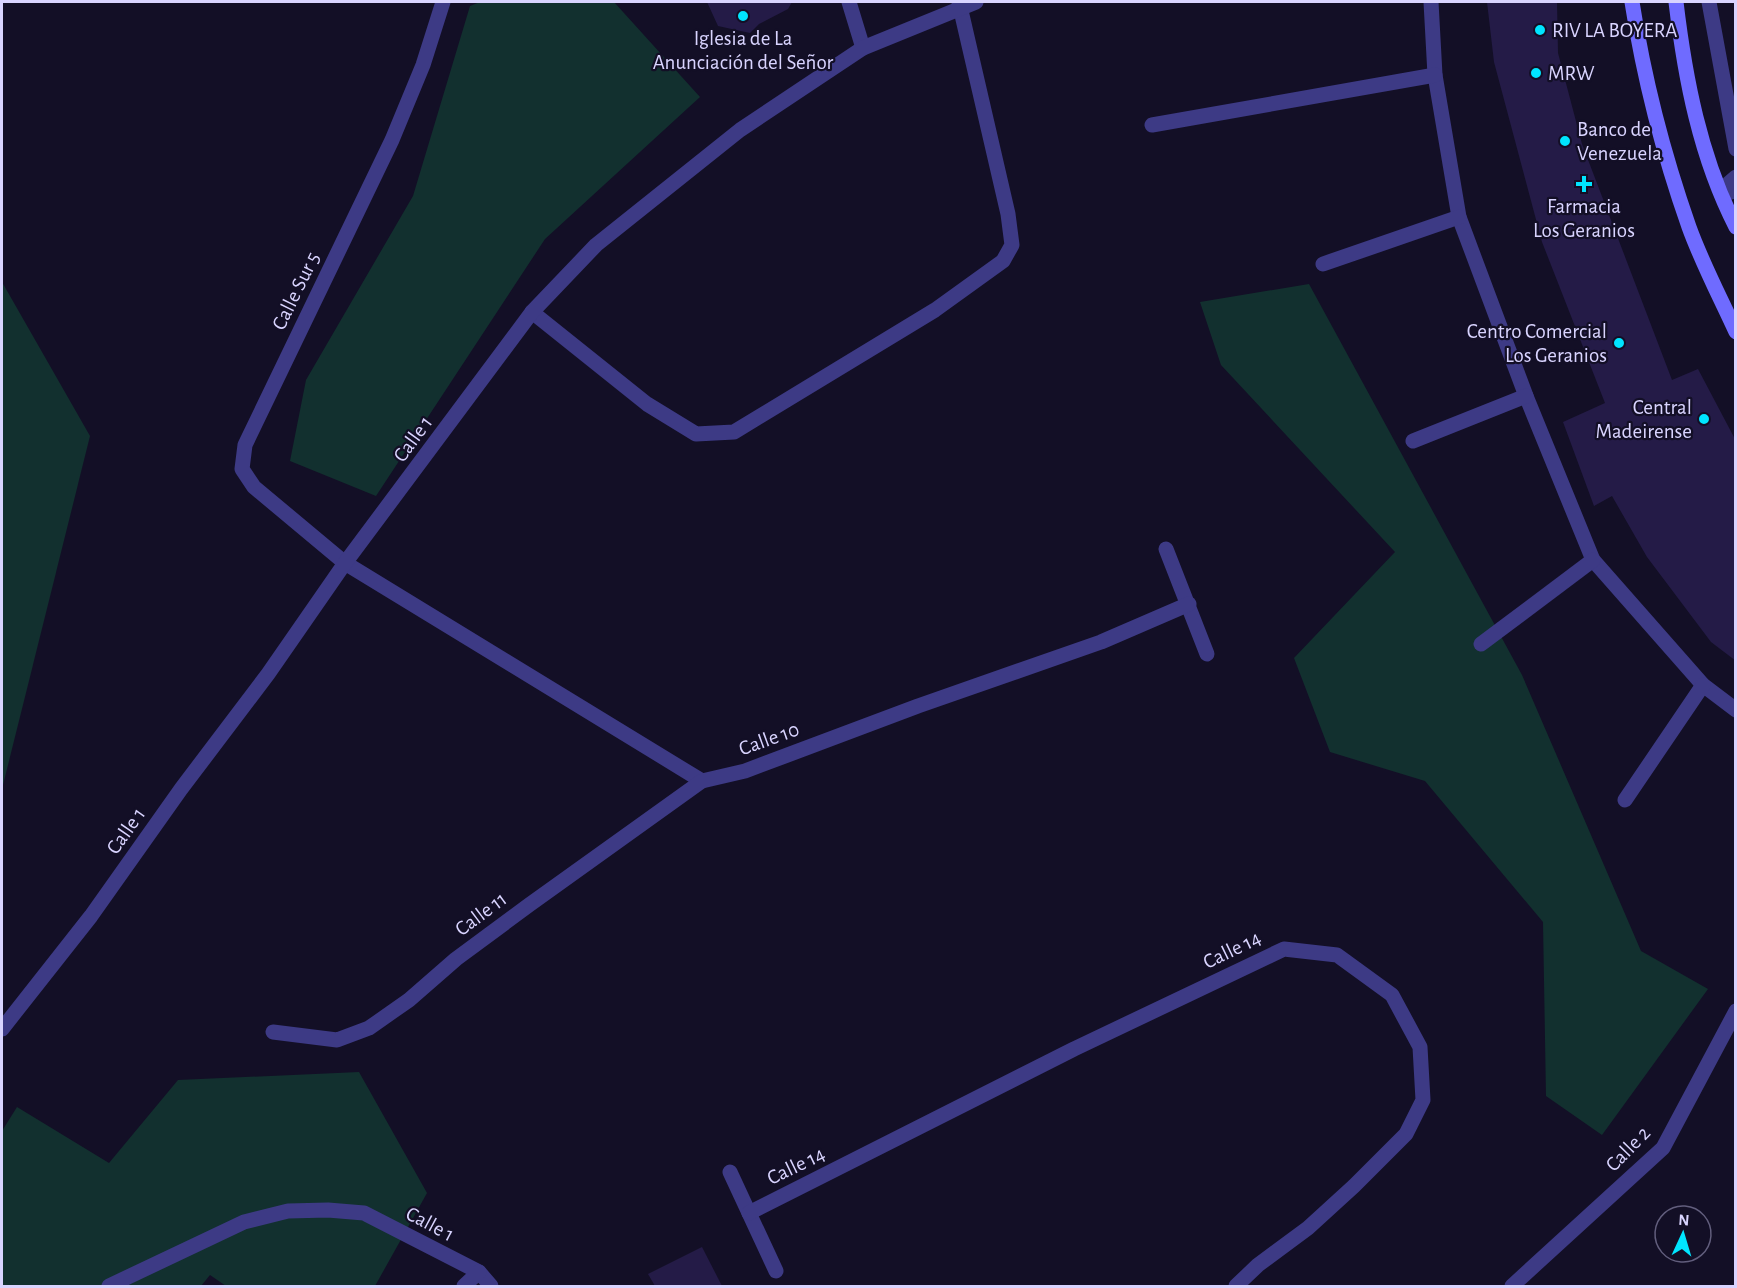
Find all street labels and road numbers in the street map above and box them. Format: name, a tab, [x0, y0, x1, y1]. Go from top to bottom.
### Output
street label: Calle Sur 5	[268, 249, 324, 333]
street label: Calle 1	[389, 412, 437, 466]
street label: Calle 10	[736, 718, 802, 760]
street label: Calle 1	[103, 804, 149, 858]
street label: Calle 11	[451, 888, 511, 940]
street label: Calle 14	[1200, 927, 1264, 973]
street label: Calle 2	[1602, 1122, 1654, 1176]
street label: Calle 14	[764, 1143, 828, 1189]
street label: Calle 1	[402, 1203, 458, 1245]

